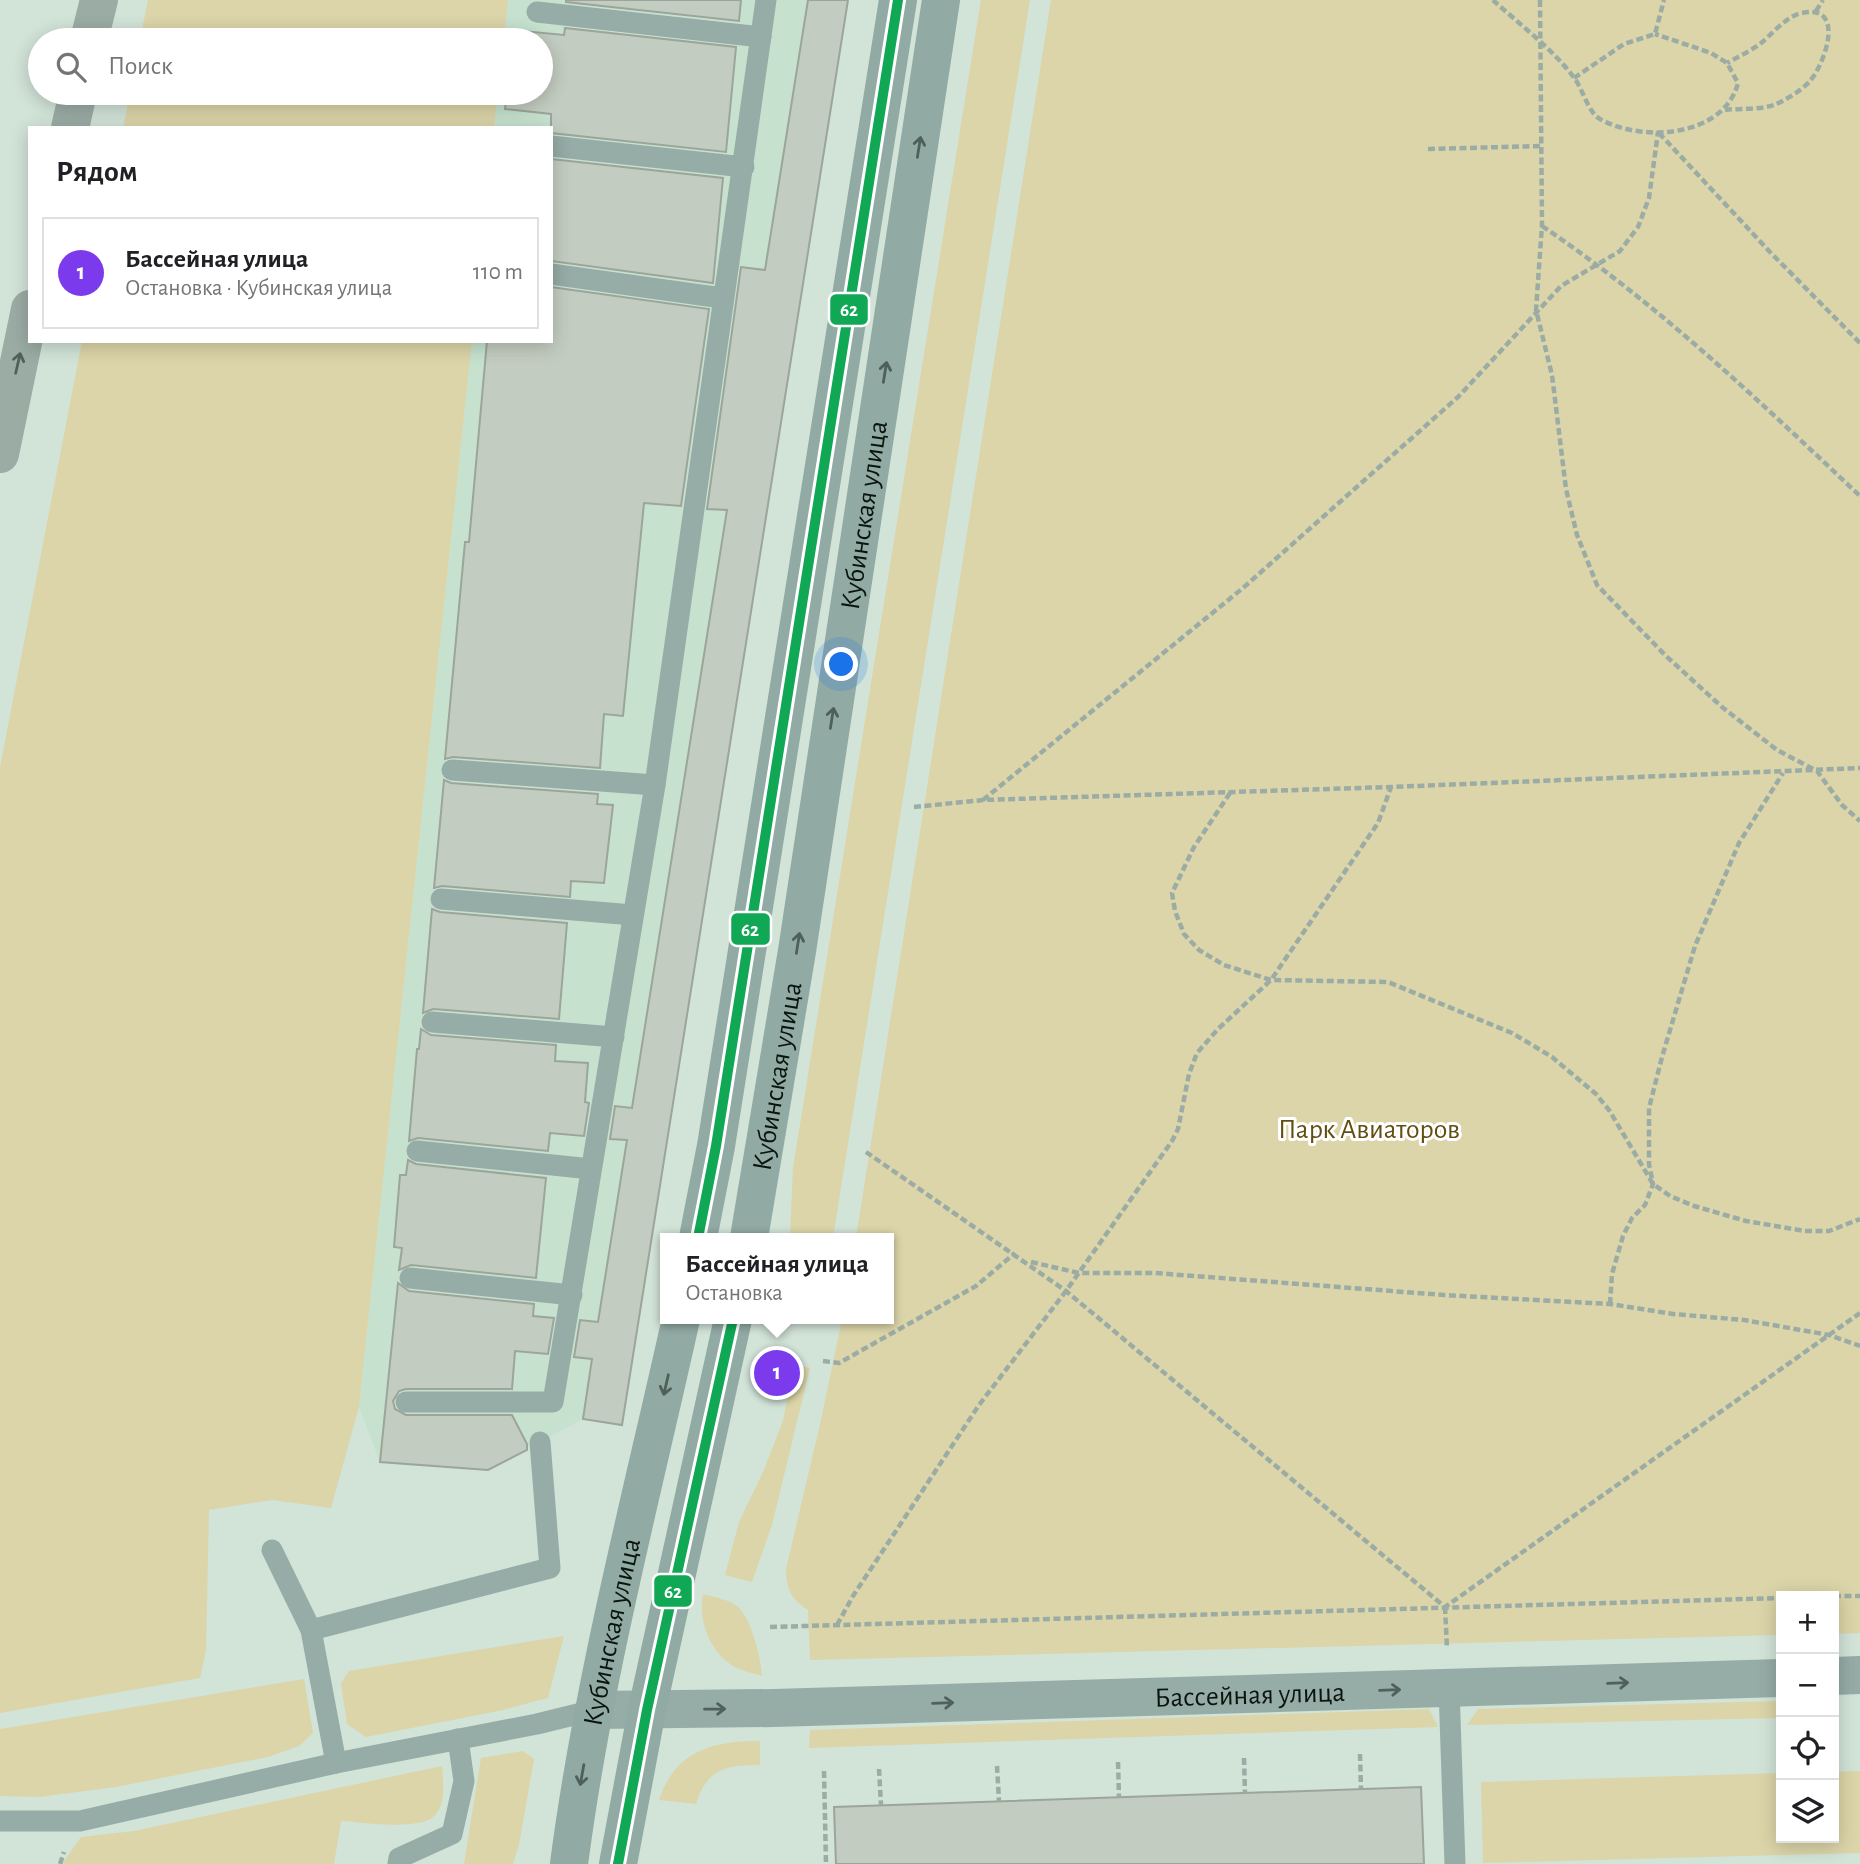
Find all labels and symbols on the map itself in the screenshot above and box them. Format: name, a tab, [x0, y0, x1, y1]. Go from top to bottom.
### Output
one-way arrow	[913, 136, 926, 159]
line badge: 62	[829, 293, 869, 326]
text: 62	[840, 301, 858, 320]
one-way arrow	[11, 352, 25, 375]
one-way arrow	[879, 361, 892, 384]
street label: Кубинская улица	[837, 419, 893, 612]
your location	[824, 647, 858, 681]
one-way arrow	[826, 707, 839, 730]
line badge: 62	[730, 912, 771, 946]
text: 62	[741, 921, 759, 940]
one-way arrow	[792, 932, 805, 955]
street label: Кубинская улица	[748, 980, 808, 1173]
park label: Парк Авиаторов	[1278, 1116, 1460, 1144]
pin: 1	[754, 1347, 800, 1399]
one-way arrow	[659, 1373, 673, 1396]
street label: Кубинская улица	[579, 1535, 646, 1728]
line badge: 62	[653, 1574, 693, 1608]
text: 62	[664, 1583, 682, 1602]
one-way arrow	[1606, 1676, 1629, 1689]
street label: Бассейная улица	[1154, 1679, 1346, 1713]
one-way arrow	[1379, 1683, 1402, 1696]
one-way arrow	[931, 1697, 954, 1710]
one-way arrow	[703, 1702, 726, 1716]
one-way arrow	[575, 1763, 589, 1786]

